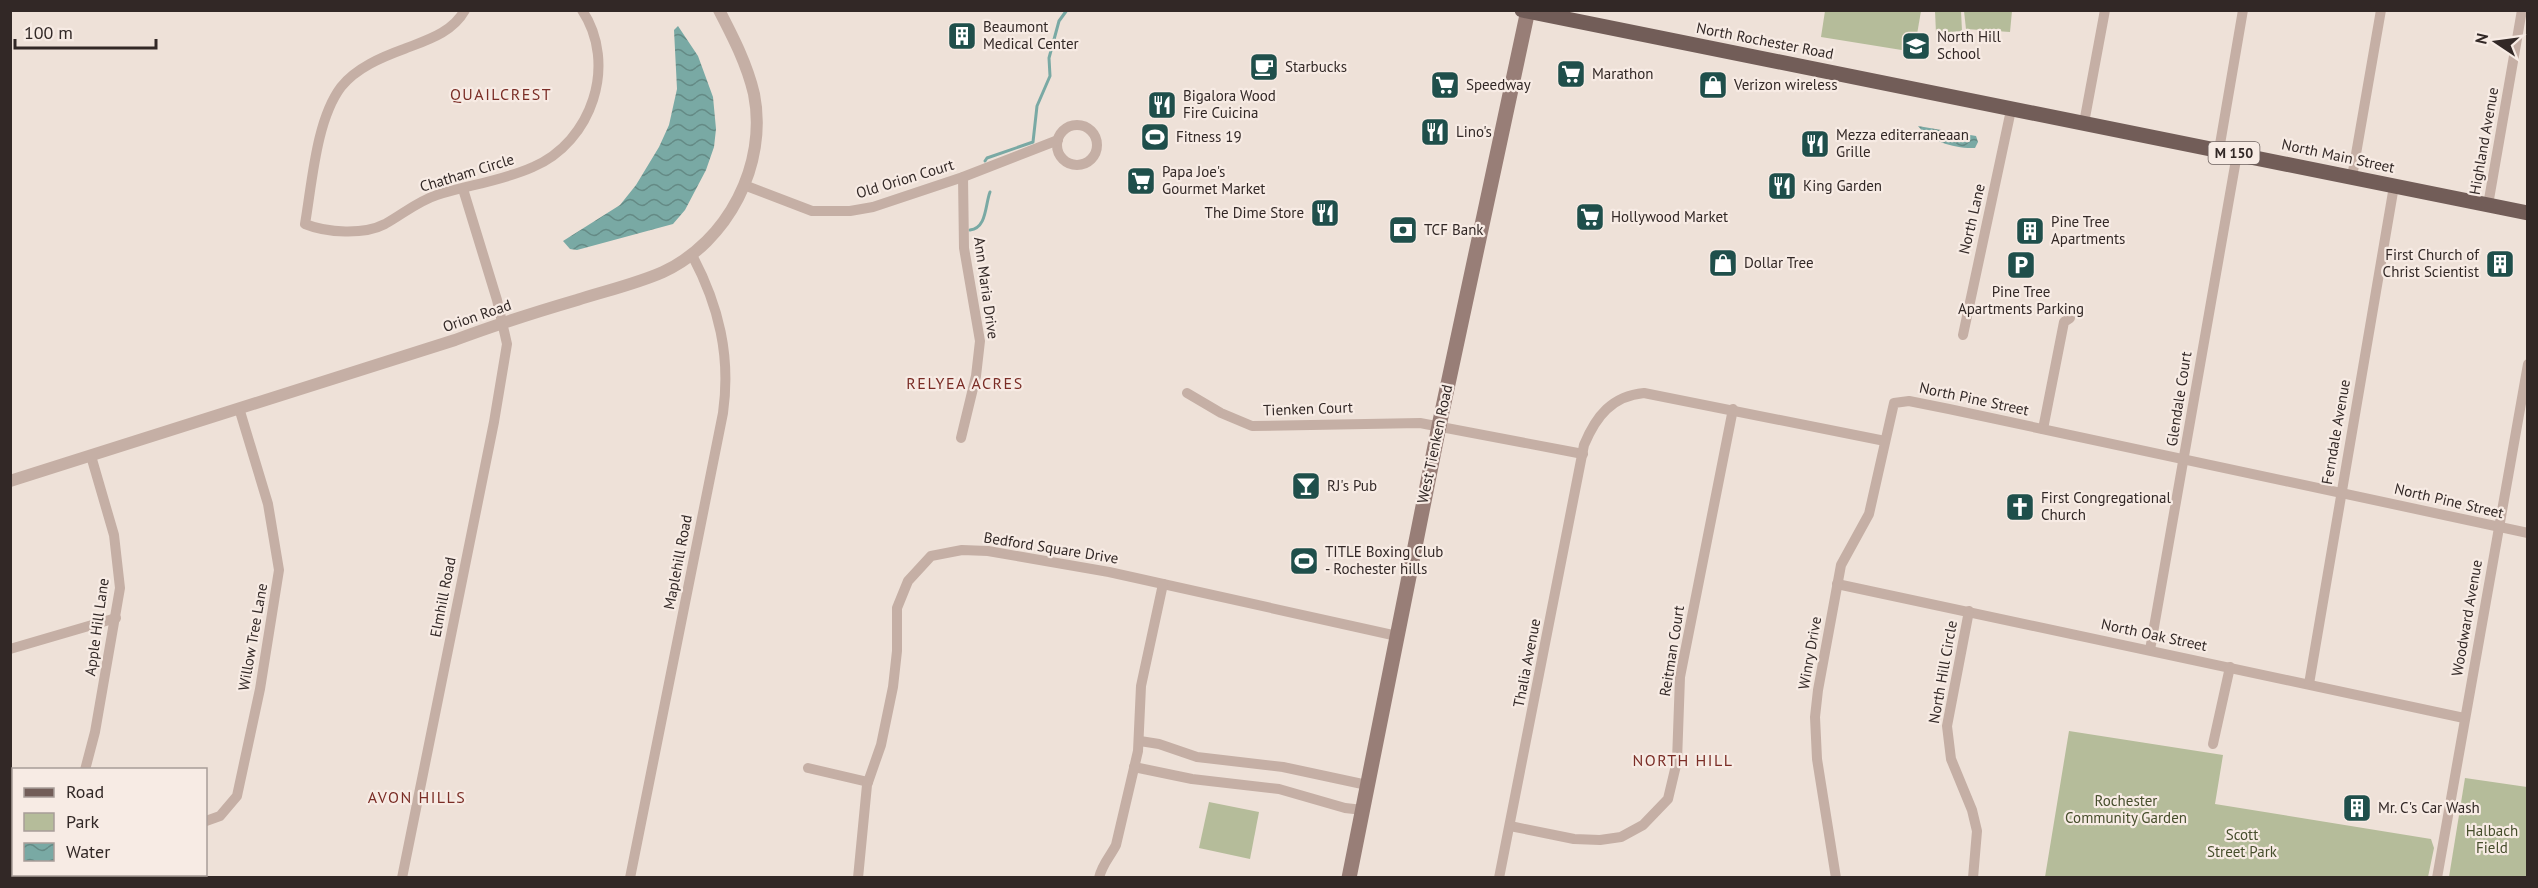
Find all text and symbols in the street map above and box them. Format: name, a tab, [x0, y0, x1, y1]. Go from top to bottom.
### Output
scale bar	[15, 12, 156, 50]
north arrow	[2466, 12, 2526, 72]
place label: Beaumont Medical Center	[983, 17, 1079, 53]
street label: North Rochester Road	[1695, 18, 1835, 63]
building icon: Beaumont Medical Center	[946, 20, 978, 52]
text: 100 m	[24, 21, 73, 44]
place label: North Hill School	[1937, 27, 2001, 63]
school or university icon: North Hill School	[1900, 30, 1932, 62]
text: N	[2470, 31, 2492, 46]
cafe icon: Starbucks	[1248, 51, 1280, 83]
place label: Starbucks	[1285, 57, 1347, 76]
supermarket icon: Marathon	[1555, 58, 1587, 90]
place label: Marathon	[1592, 64, 1653, 83]
supermarket icon: Speedway	[1429, 69, 1461, 101]
shop icon: Verizon wireless	[1697, 69, 1729, 101]
place label: Speedway	[1466, 75, 1531, 94]
place label: Verizon wireless	[1733, 75, 1838, 94]
district label: QUAILCREST	[450, 84, 552, 104]
place label: Bigalora Wood Fire Cuicina	[1183, 86, 1276, 122]
street label: Highland Avenue	[2465, 86, 2502, 196]
restaurant icon: Bigalora Wood Fire Cuicina	[1146, 89, 1178, 121]
restaurant icon: Lino's	[1419, 116, 1451, 148]
sports icon: Fitness 19	[1139, 121, 1171, 153]
place label: Lino's	[1456, 122, 1492, 141]
place label: Mezza editerraneaan Grille	[1836, 125, 1969, 161]
place label: Fitness 19	[1176, 127, 1242, 146]
restaurant icon: Mezza editerraneaan Grille	[1799, 128, 1831, 160]
street label: North Main Street	[2280, 134, 2396, 177]
road number: M 150	[2208, 142, 2260, 164]
street label: Chatham Circle	[417, 149, 516, 196]
street label: Old Orion Court	[854, 155, 956, 202]
place label: Papa Joe's Gourmet Market	[1162, 162, 1265, 198]
supermarket icon: Papa Joe's Gourmet Market	[1125, 165, 1157, 197]
restaurant icon: King Garden	[1766, 170, 1798, 202]
place label: King Garden	[1803, 176, 1882, 195]
street label: North Lane	[1954, 182, 1989, 256]
restaurant icon: The Dime Store	[1309, 197, 1341, 229]
supermarket icon: Hollywood Market	[1574, 201, 1606, 233]
place label: The Dime Store	[1205, 203, 1304, 222]
place label: Hollywood Market	[1611, 207, 1728, 226]
place label: Pine Tree Apartments	[2051, 212, 2125, 248]
bank icon: TCF Bank	[1387, 214, 1419, 246]
building icon: Pine Tree Apartments	[2014, 215, 2046, 247]
place label: TCF Bank	[1424, 220, 1484, 239]
street label: Ann Maria Drive	[970, 236, 1003, 340]
place label: First Church of Christ Scientist	[2383, 245, 2480, 281]
shop icon: Dollar Tree	[1707, 247, 1739, 279]
building icon: First Church of Christ Scientist	[2484, 248, 2516, 280]
parking icon: Pine Tree Apartments Parking	[2005, 249, 2037, 281]
place label: Dollar Tree	[1744, 253, 1814, 272]
place label: Pine Tree Apartments Parking	[1958, 282, 2084, 318]
street label: Orion Road	[440, 295, 514, 336]
street label: Glendale Court	[2162, 350, 2195, 448]
district label: RELYEA ACRES	[906, 373, 1024, 393]
street label: North Pine Street	[1918, 378, 2031, 419]
street label: Ferndale Avenue	[2317, 378, 2354, 486]
street label: West Tienken Road	[1413, 383, 1456, 505]
street label: Tienken Court	[1263, 397, 1353, 420]
bar icon: RJ's Pub	[1290, 470, 1322, 502]
place label: RJ's Pub	[1327, 476, 1377, 495]
street label: North Pine Street	[2393, 479, 2506, 522]
place label: First Congregational Church	[2041, 488, 2171, 524]
church icon: First Congregational Church	[2004, 491, 2036, 523]
street label: Maplehill Road	[659, 513, 696, 611]
street label: Bedford Square Drive	[982, 527, 1120, 568]
place label: TITLE Boxing Club - Rochester hills	[1325, 542, 1443, 578]
sports icon: TITLE Boxing Club - Rochester hills	[1288, 545, 1320, 577]
street label: Elmhill Road	[425, 555, 460, 639]
street label: Woodward Avenue	[2447, 558, 2486, 678]
street label: Apple Hill Lane	[80, 577, 113, 677]
street label: Willow Tree Lane	[234, 582, 271, 692]
street label: Reitman Court	[1655, 604, 1688, 698]
street label: North Oak Street	[2099, 614, 2209, 655]
street label: Winry Drive	[1794, 615, 1825, 691]
street label: Thalia Avenue	[1509, 617, 1544, 709]
street label: North Hill Circle	[1924, 619, 1961, 725]
district label: NORTH HILL	[1632, 750, 1734, 770]
legend	[12, 768, 207, 876]
text: Road	[66, 780, 104, 803]
district label: AVON HILLS	[368, 787, 466, 807]
park label: Rochester Community Garden	[2065, 791, 2187, 827]
building icon: Mr. C's Car Wash	[2341, 792, 2373, 824]
place label: Mr. C's Car Wash	[2378, 798, 2480, 817]
text: Park	[66, 810, 99, 833]
park label: Halbach Field	[2466, 821, 2518, 857]
park label: Scott Street Park	[2207, 825, 2278, 861]
text: Water	[66, 840, 110, 863]

